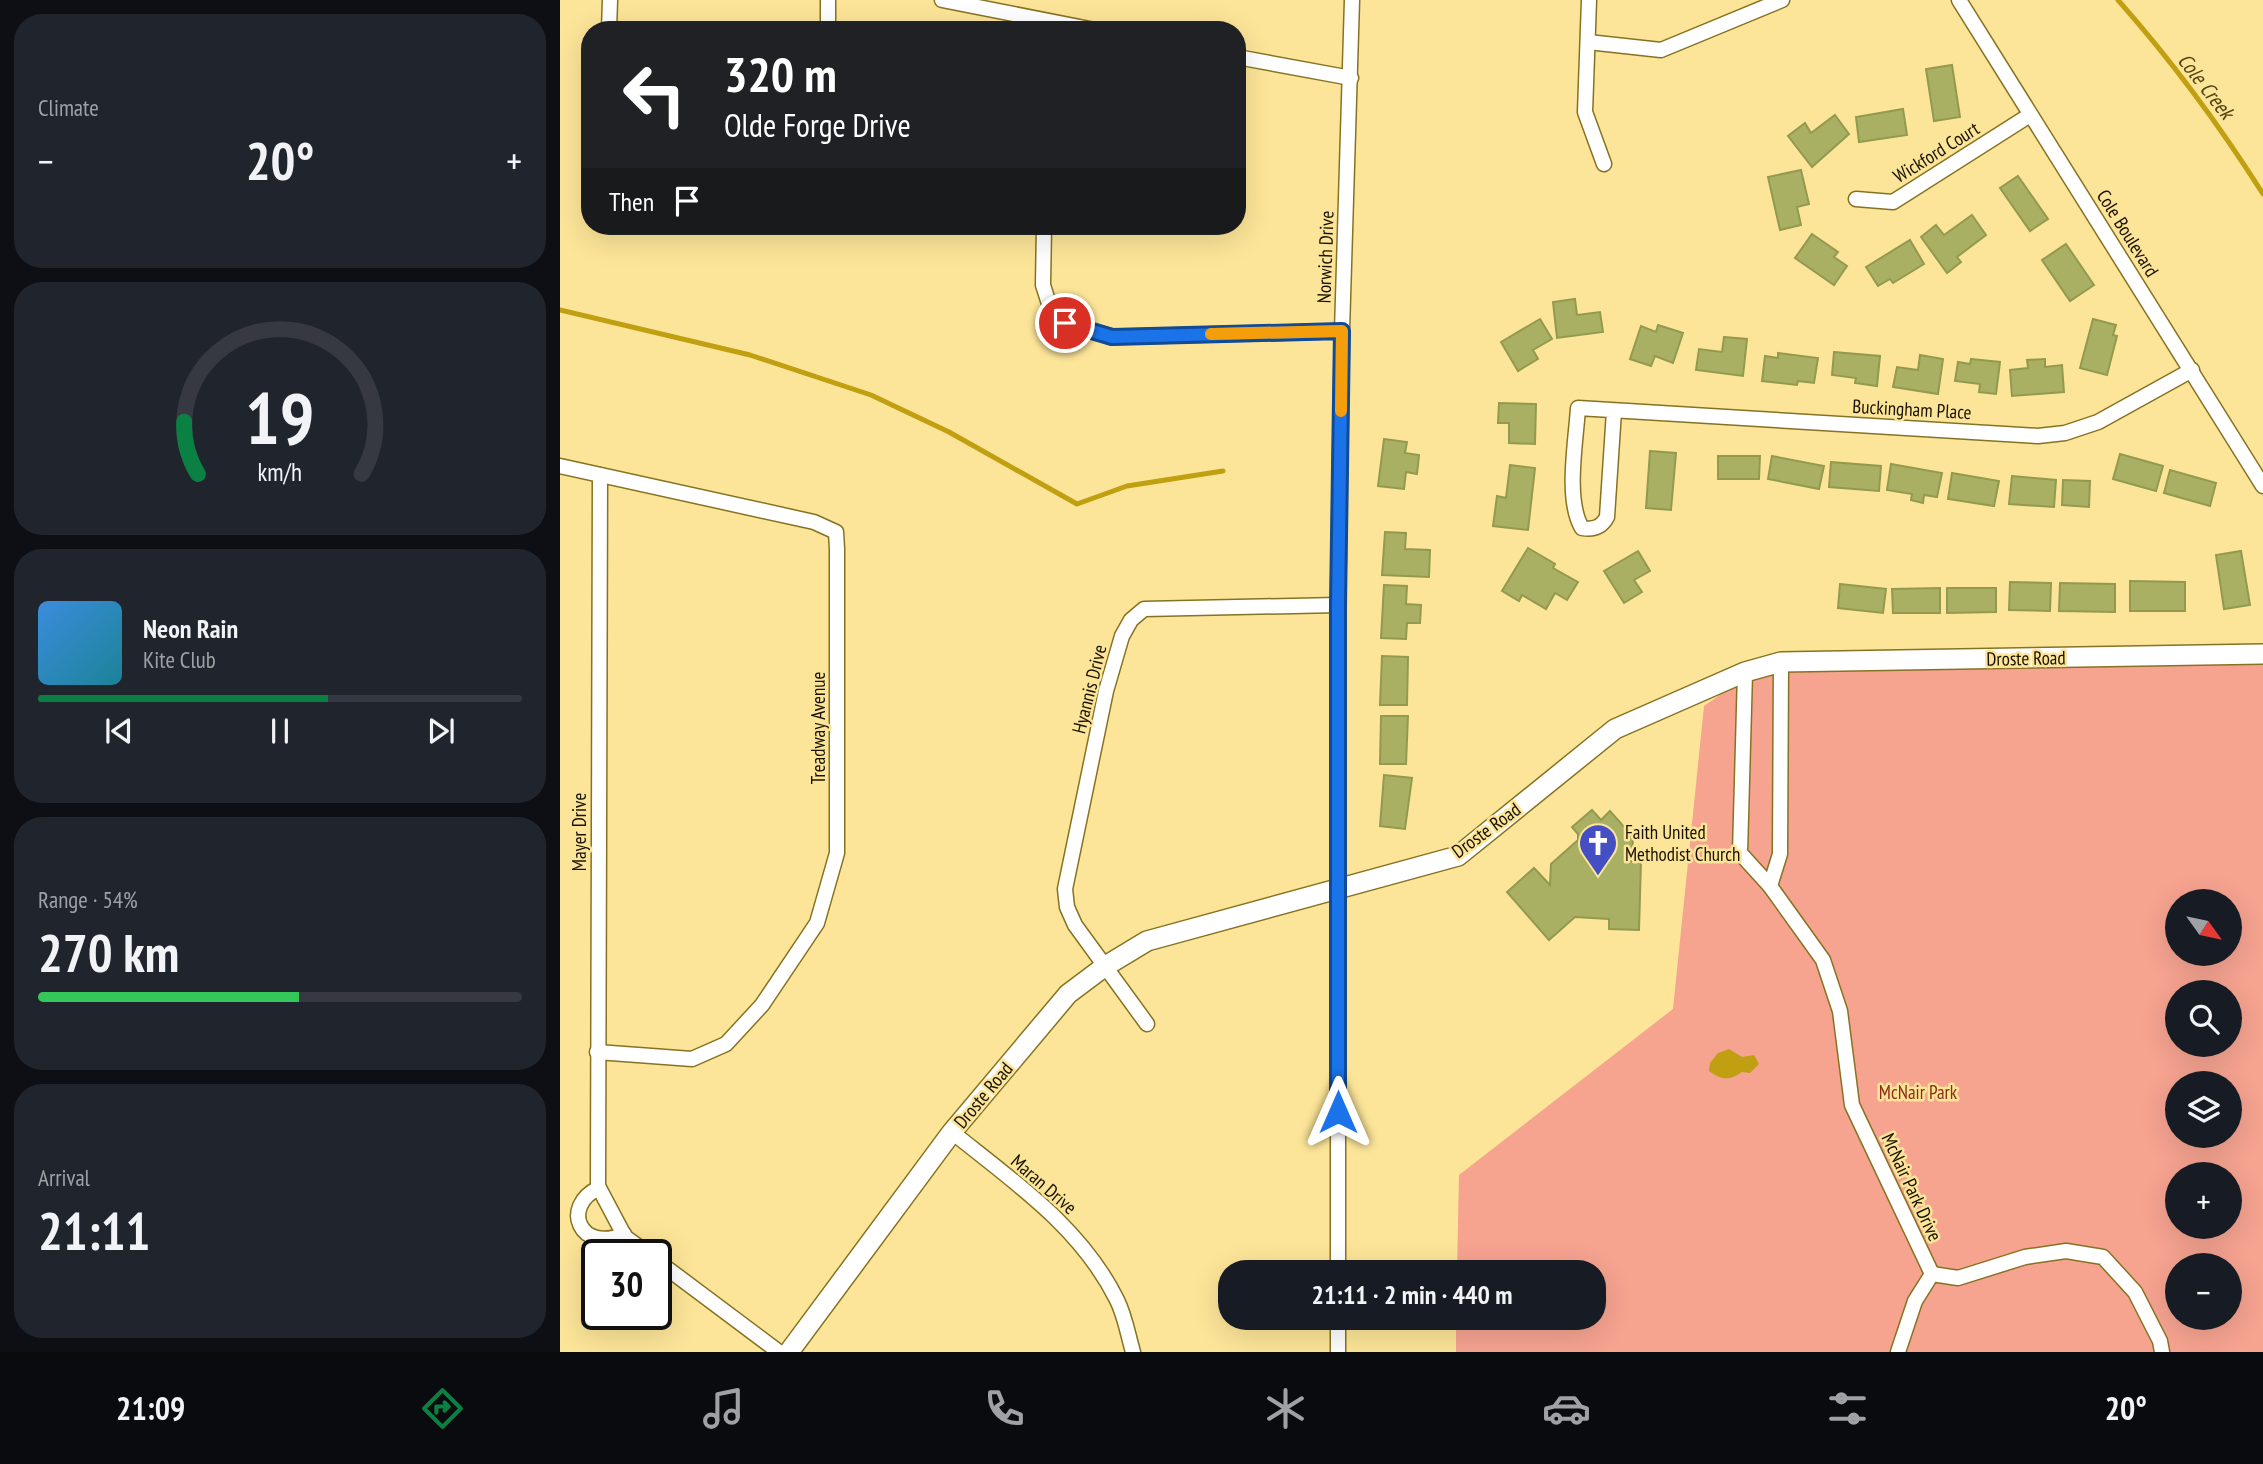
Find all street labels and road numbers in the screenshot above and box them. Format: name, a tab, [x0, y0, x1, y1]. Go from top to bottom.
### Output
street label: Wickford Court	[1889, 116, 1984, 188]
street label: Cole Boulevard	[2092, 185, 2164, 281]
street label: Norwich Drive	[1311, 210, 1339, 304]
street label: Buckingham Place	[1852, 394, 1972, 424]
street label: Hyannis Drive	[1066, 642, 1112, 736]
street label: Droste Road	[1986, 645, 2066, 671]
street label: Treadway Avenue	[806, 671, 830, 784]
street label: Mayer Drive	[567, 793, 591, 871]
street label: Droste Road	[1447, 797, 1525, 863]
street label: Droste Road	[948, 1057, 1018, 1133]
street label: McNair Park Drive	[1877, 1129, 1948, 1245]
street label: Maran Drive	[1006, 1149, 1082, 1219]

